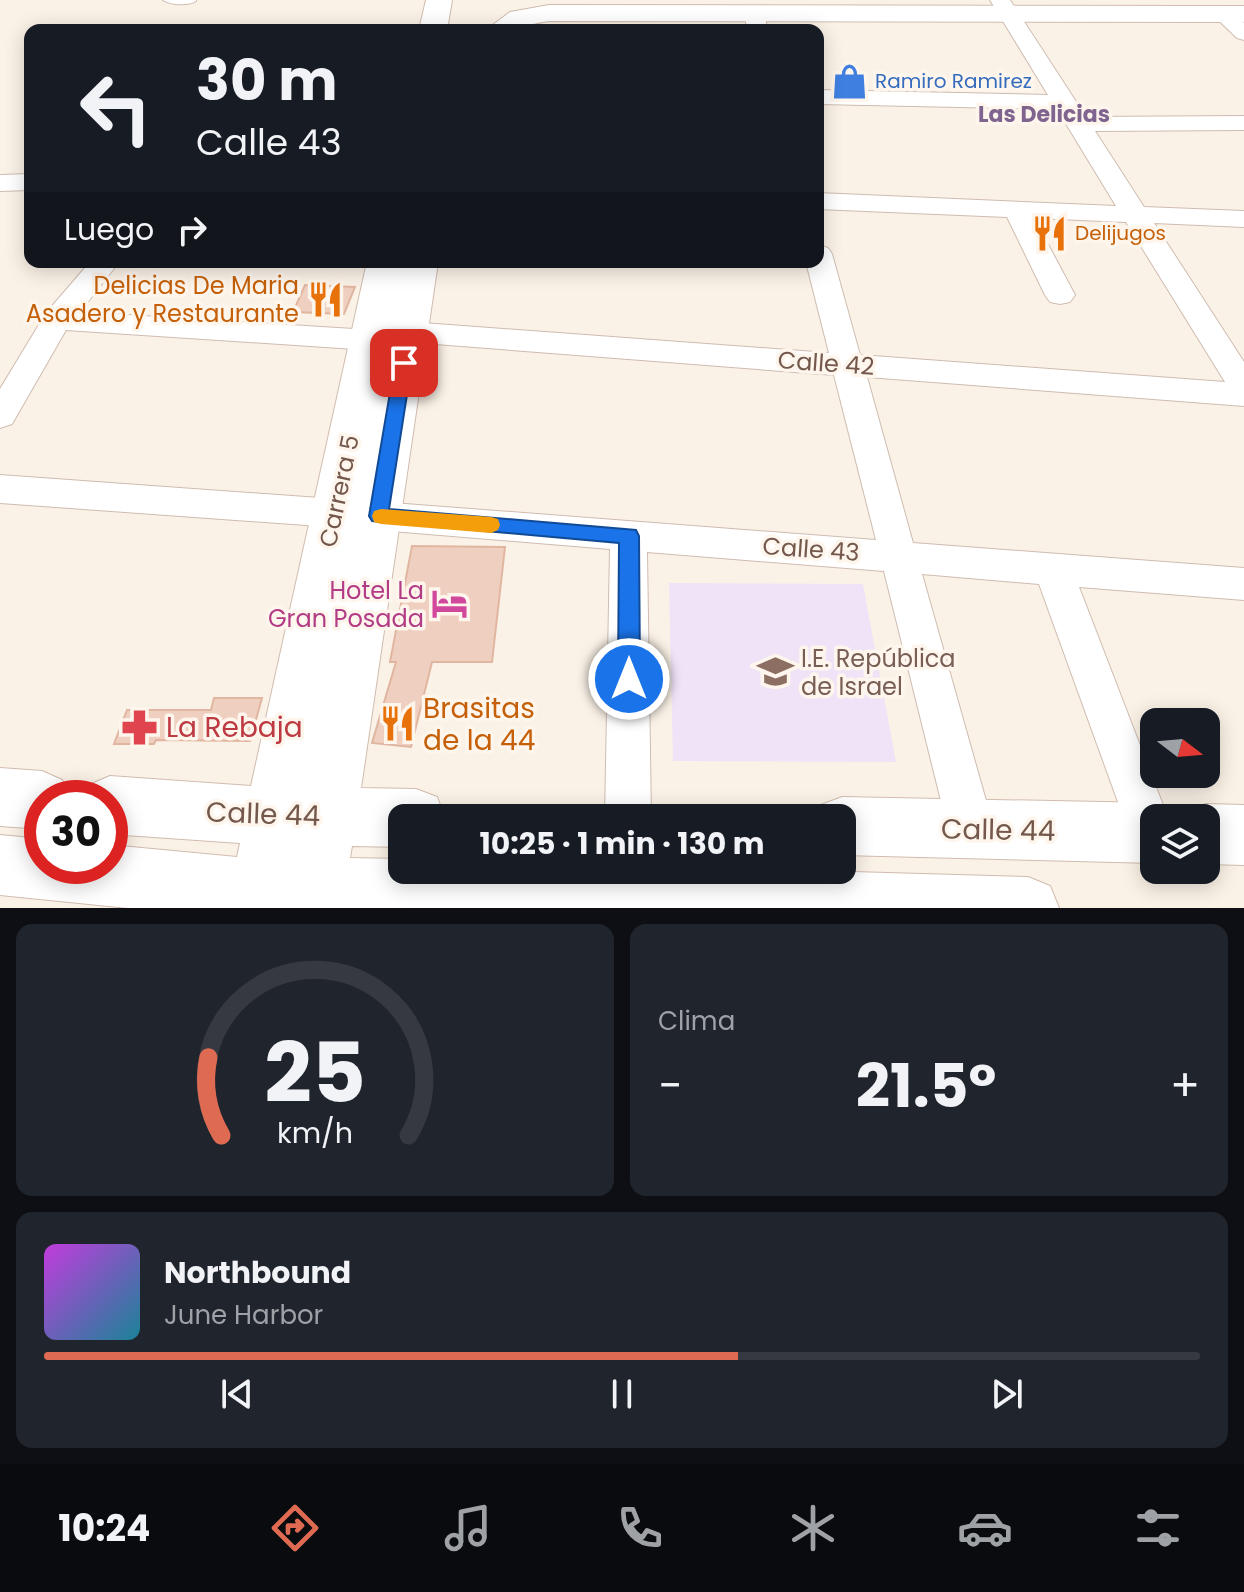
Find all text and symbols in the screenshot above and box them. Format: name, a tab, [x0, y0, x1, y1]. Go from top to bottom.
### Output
text: 30 m	[196, 41, 338, 120]
icon: left	[64, 56, 168, 160]
shop icon: Ramiro Ramirez	[830, 62, 868, 100]
place label: Ramiro Ramirez	[875, 67, 1032, 95]
district label: Las Delicias	[978, 99, 1110, 130]
text: Calle 43	[196, 117, 342, 168]
text: Luego	[64, 208, 154, 251]
icon: right	[170, 208, 214, 252]
restaurant icon: Delijugos	[1030, 214, 1068, 252]
place label: Delijugos	[1075, 219, 1166, 247]
place label: Delicias De Maria Asadero y Restaurante	[26, 269, 299, 330]
restaurant icon: Delicias De Maria Asadero y Restaurante	[306, 280, 344, 318]
pin	[370, 329, 438, 397]
icon: arrive	[382, 341, 426, 385]
street label: Calle 42	[777, 343, 875, 383]
street label: Carrera 5	[311, 432, 367, 550]
street label: Calle 43	[761, 529, 861, 569]
place label: Hotel La Gran Posada	[268, 574, 424, 635]
hotel icon: Hotel La Gran Posada	[431, 585, 469, 623]
position arrow	[587, 637, 671, 721]
place label: I.E. República de Israel	[801, 642, 956, 703]
school or university icon: I.E. República de Israel	[756, 653, 794, 691]
place label: Brasitas de la 44	[423, 689, 535, 760]
restaurant icon: Brasitas de la 44	[378, 705, 416, 743]
pharmacy icon: La Rebaja	[121, 708, 159, 746]
place label: La Rebaja	[166, 708, 303, 747]
north arrow	[1140, 708, 1220, 788]
map controls	[1140, 708, 1220, 884]
speed limit sign: 30	[24, 780, 128, 884]
street label: Calle 44	[205, 793, 321, 835]
button: layers	[1140, 804, 1220, 884]
street label: Calle 44	[940, 810, 1056, 850]
text: 10:25 · 1 min · 130 m	[480, 822, 764, 865]
text: Clima	[658, 1003, 735, 1039]
text: 25	[264, 1015, 366, 1131]
text: 21.5°	[856, 1044, 996, 1128]
text: −	[658, 1055, 682, 1116]
text: +	[1170, 1055, 1200, 1116]
text: km/h	[277, 1113, 353, 1153]
text: Northbound	[164, 1251, 351, 1294]
text: June Harbor	[164, 1297, 323, 1333]
icon: previous	[215, 1372, 259, 1416]
icon: pause	[600, 1372, 644, 1416]
icon: next	[985, 1372, 1029, 1416]
icon: directions	[267, 1500, 323, 1556]
icon: music	[440, 1500, 496, 1556]
icon: phone	[612, 1500, 668, 1556]
icon: climate	[785, 1500, 841, 1556]
icon: car	[957, 1500, 1013, 1556]
icon: filters	[1130, 1500, 1186, 1556]
text: 10:24	[58, 1503, 150, 1554]

